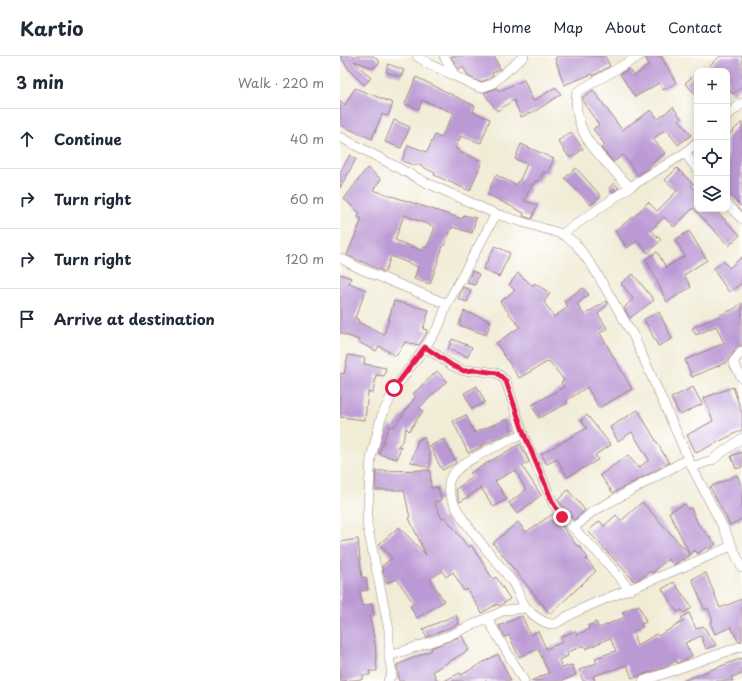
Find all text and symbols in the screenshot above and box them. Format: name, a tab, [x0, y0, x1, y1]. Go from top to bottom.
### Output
text: Kartio	[20, 14, 83, 42]
text: Home	[492, 17, 531, 38]
text: Map	[553, 17, 583, 38]
text: About	[605, 17, 646, 38]
text: Contact	[668, 17, 722, 38]
map controls	[694, 68, 730, 212]
button: +	[694, 68, 730, 104]
text: 3 min	[16, 69, 64, 95]
text: Walk · 220 m	[238, 73, 324, 92]
button: −	[694, 104, 730, 140]
text: Continue	[54, 127, 122, 150]
icon: ahead	[16, 128, 38, 150]
text: 40 m	[290, 129, 324, 148]
button: locate	[694, 140, 730, 176]
button: layers	[694, 176, 730, 212]
text: Turn right	[54, 187, 131, 210]
icon: right	[16, 188, 38, 210]
text: 60 m	[290, 189, 324, 208]
text: Turn right	[54, 247, 131, 270]
icon: right	[16, 248, 38, 270]
text: 120 m	[285, 249, 324, 268]
text: Arrive at destination	[54, 307, 215, 330]
icon: arrive	[16, 308, 38, 330]
route start	[385, 379, 403, 397]
route end	[553, 508, 571, 526]

